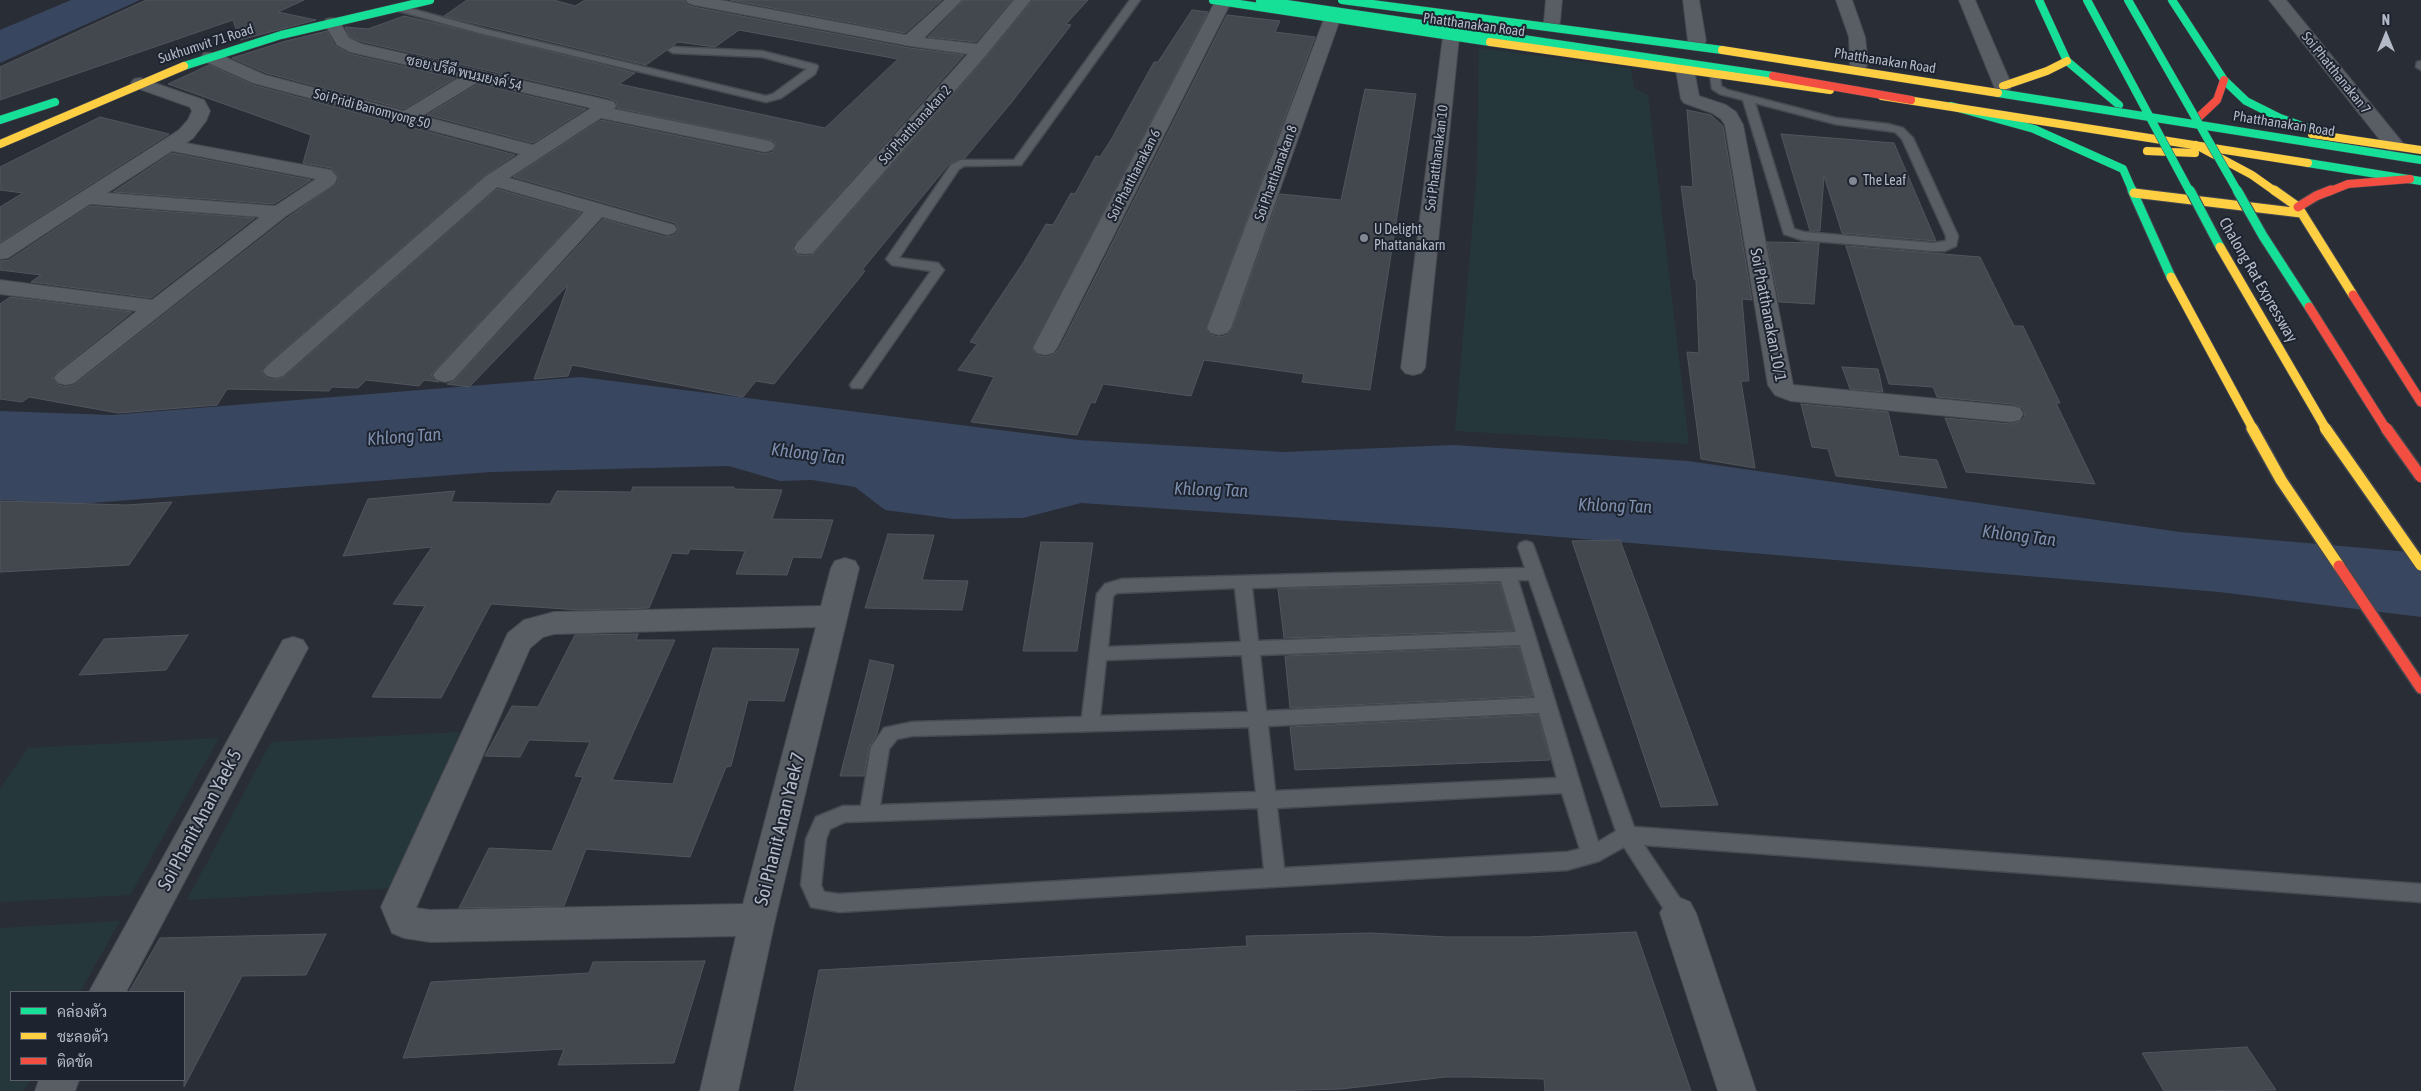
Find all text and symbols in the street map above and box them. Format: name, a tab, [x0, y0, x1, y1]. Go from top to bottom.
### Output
street label: Phatthanakan Road	[1422, 10, 1526, 40]
north arrow	[2361, 10, 2411, 60]
text: N	[2382, 12, 2390, 28]
street label: Sukhumvit 71 Road	[156, 21, 256, 67]
street label: Soi Phatthanakan 7	[2298, 29, 2374, 117]
street label: Phatthanakan Road	[1833, 45, 1937, 77]
street label: ซอย ปรีดี พนมยงค์ 54	[404, 51, 524, 95]
street label: Soi Phatthanakan 2	[875, 82, 955, 168]
street label: Soi Pridi Banomyong 50	[312, 85, 432, 133]
street label: Soi Phatthanakan 10	[1422, 104, 1452, 212]
street label: Phatthanakan Road	[2232, 108, 2336, 140]
street label: Soi Phatthanakan 8	[1251, 123, 1301, 223]
street label: Soi Phatthanakan 6	[1104, 126, 1164, 224]
place label: The Leaf	[1863, 173, 1906, 189]
marker: The Leaf	[1847, 175, 1859, 187]
street label: Chalong Rat Expressway	[2215, 214, 2301, 346]
place label: U Delight Phattanakarn	[1374, 222, 1446, 254]
marker: U Delight Phattanakarn	[1358, 232, 1370, 244]
street label: Soi Phatthanakan 10/1	[1746, 247, 1790, 383]
water label: Khlong Tan	[366, 424, 442, 450]
water label: Khlong Tan	[770, 439, 846, 469]
water label: Khlong Tan	[1174, 478, 1248, 502]
water label: Khlong Tan	[1578, 494, 1652, 518]
water label: Khlong Tan	[1981, 521, 2057, 551]
street label: Soi Phanit Anan Yaek 5	[153, 745, 247, 895]
street label: Soi Phanit Anan Yaek 7	[750, 750, 810, 908]
legend	[10, 991, 185, 1081]
text: คล่องตัว	[57, 1003, 107, 1020]
text: ชะลอตัว	[57, 1028, 108, 1045]
text: ติดขัด	[57, 1053, 93, 1070]

